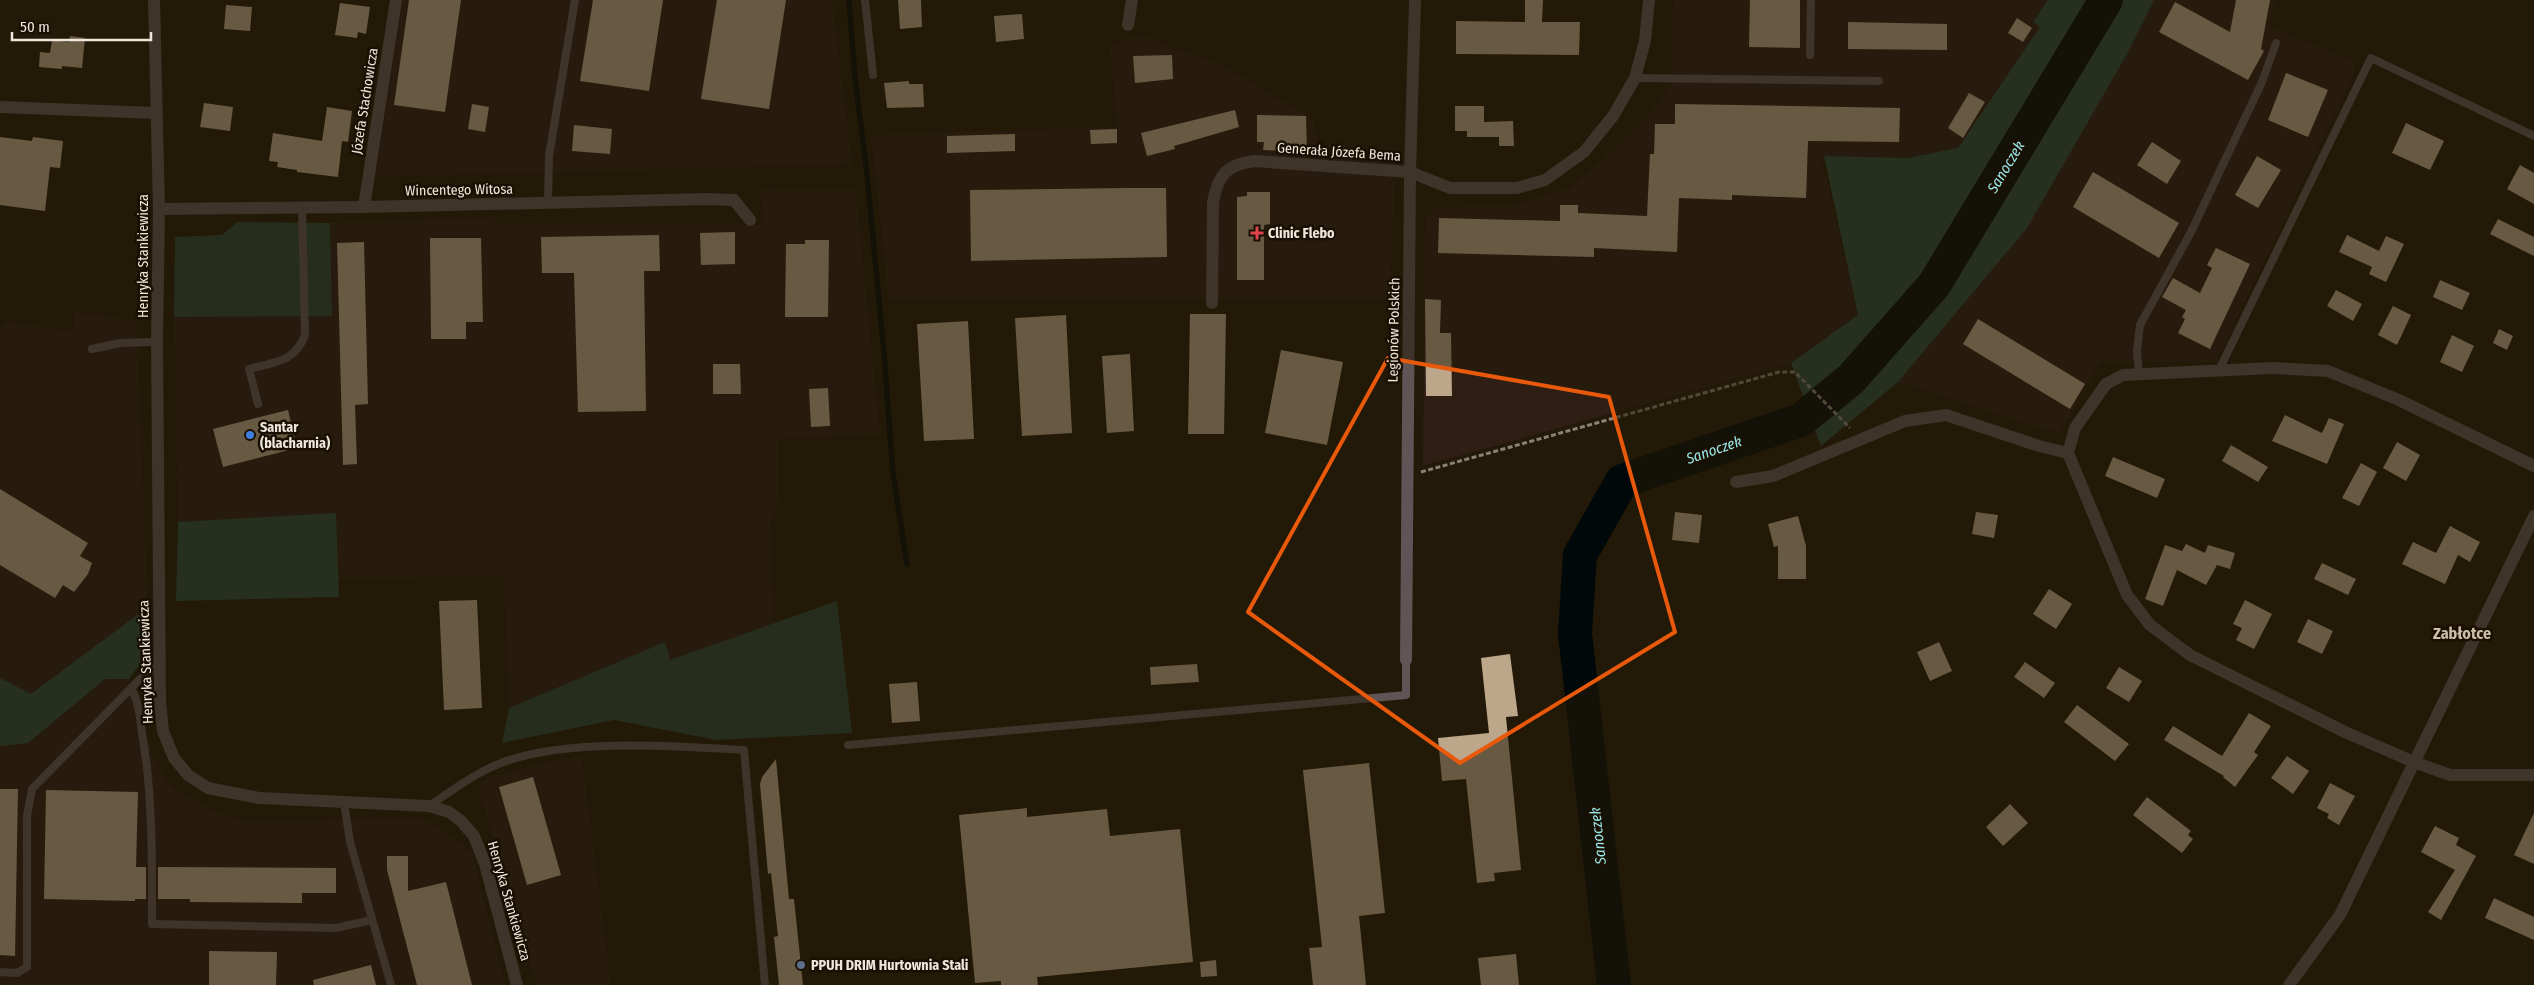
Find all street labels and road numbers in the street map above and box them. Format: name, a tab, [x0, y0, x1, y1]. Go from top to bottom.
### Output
street label: Józefa Stachowicza	[348, 46, 382, 155]
street label: Generała Józefa Bema	[1276, 139, 1402, 165]
street label: Wincentego Witosa	[405, 181, 513, 199]
street label: Henryka Stankiewicza	[135, 194, 152, 318]
street label: Legionów Polskich	[1385, 277, 1403, 383]
street label: Henryka Stankiewicza	[135, 600, 157, 724]
street label: Henryka Stankiewicza	[484, 839, 534, 963]

